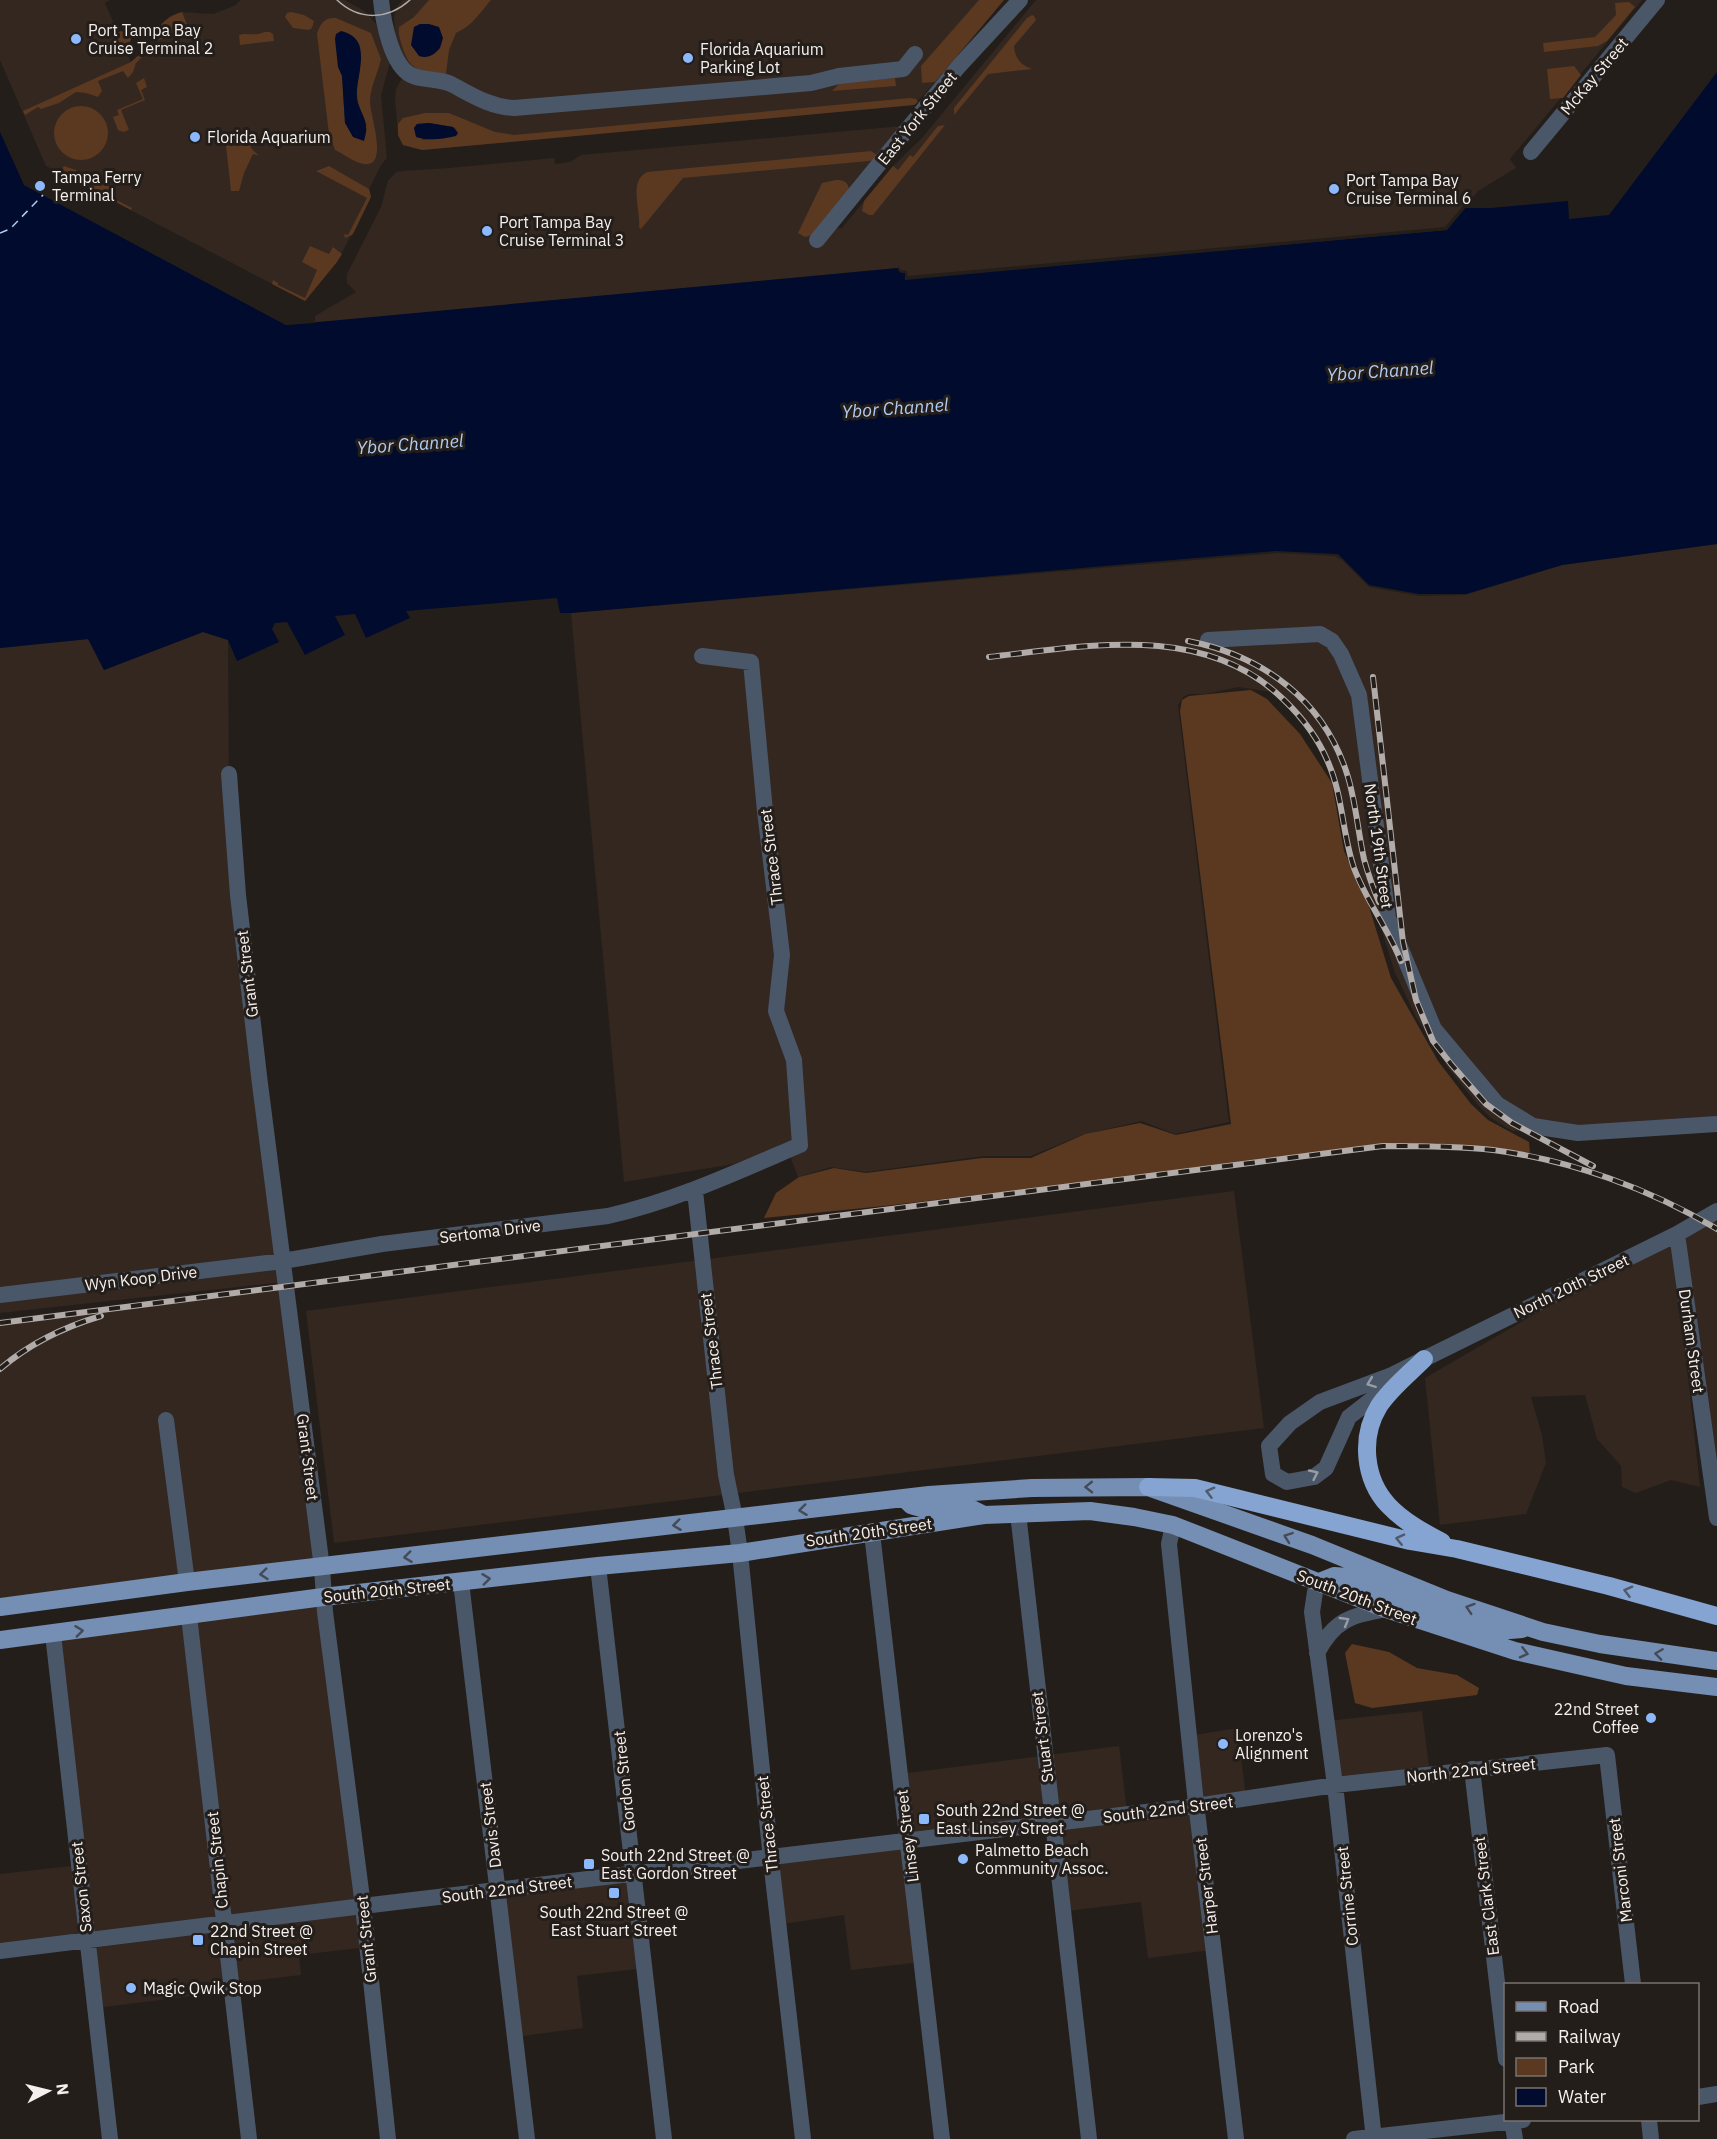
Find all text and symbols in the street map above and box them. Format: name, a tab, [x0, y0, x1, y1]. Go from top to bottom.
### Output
place label: Port Tampa Bay Cruise Terminal 2	[88, 20, 213, 58]
marker: Port Tampa Bay Cruise Terminal 2	[69, 32, 83, 46]
street label: McKay Street	[1556, 33, 1632, 119]
place label: Florida Aquarium Parking Lot	[700, 39, 824, 77]
marker: Florida Aquarium Parking Lot	[681, 51, 695, 65]
street label: East York Street	[873, 67, 961, 169]
place label: Florida Aquarium	[207, 127, 331, 147]
marker: Florida Aquarium	[188, 130, 202, 144]
place label: Tampa Ferry Terminal	[52, 167, 141, 205]
place label: Port Tampa Bay Cruise Terminal 6	[1346, 170, 1471, 208]
marker: Tampa Ferry Terminal	[33, 179, 47, 193]
marker: Port Tampa Bay Cruise Terminal 6	[1327, 182, 1341, 196]
place label: Port Tampa Bay Cruise Terminal 3	[499, 212, 624, 250]
marker: Port Tampa Bay Cruise Terminal 3	[480, 224, 494, 238]
water label: Ybor Channel	[1326, 356, 1434, 386]
water label: Ybor Channel	[841, 393, 949, 423]
water label: Ybor Channel	[356, 429, 464, 459]
street label: North 19th Street	[1360, 782, 1398, 910]
street label: Thrace Street	[755, 808, 787, 906]
street label: Grant Street	[232, 929, 262, 1019]
street label: Sertoma Drive	[438, 1215, 542, 1247]
street label: North 20th Street	[1510, 1249, 1632, 1323]
street label: Wyn Koop Drive	[84, 1261, 198, 1295]
street label: Durham Street	[1675, 1288, 1709, 1394]
street label: Thrace Street	[695, 1292, 727, 1390]
one-way arrow	[1366, 1376, 1377, 1388]
street label: Grant Street	[293, 1412, 323, 1502]
one-way arrow	[1308, 1470, 1319, 1482]
one-way arrow	[1085, 1481, 1094, 1493]
one-way arrow	[1205, 1487, 1215, 1500]
one-way arrow	[798, 1503, 808, 1516]
street label: South 20th Street	[805, 1513, 933, 1551]
one-way arrow	[673, 1518, 682, 1531]
one-way arrow	[1283, 1532, 1294, 1545]
one-way arrow	[1395, 1533, 1405, 1546]
one-way arrow	[403, 1551, 412, 1563]
street label: South 20th Street	[1294, 1565, 1420, 1629]
one-way arrow	[260, 1567, 269, 1580]
street label: South 20th Street	[323, 1573, 451, 1607]
one-way arrow	[481, 1574, 490, 1586]
one-way arrow	[1623, 1586, 1634, 1598]
one-way arrow	[1465, 1602, 1476, 1615]
one-way arrow	[1339, 1617, 1349, 1628]
one-way arrow	[74, 1625, 83, 1637]
one-way arrow	[1518, 1646, 1528, 1658]
one-way arrow	[1654, 1648, 1664, 1660]
street label: Stuart Street	[1026, 1690, 1058, 1784]
place label: 22nd Street Coffee	[1554, 1699, 1639, 1737]
marker: 22nd Street Coffee	[1644, 1711, 1658, 1725]
place label: Lorenzo's Alignment	[1235, 1725, 1309, 1763]
street label: Gordon Street	[609, 1730, 639, 1832]
marker: Lorenzo's Alignment	[1216, 1737, 1230, 1751]
street label: North 22nd Street	[1405, 1753, 1537, 1787]
street label: Thrace Street	[752, 1775, 782, 1873]
street label: Davis Street	[475, 1781, 505, 1869]
street label: Linsey Street	[891, 1789, 923, 1883]
street label: South 22nd Street	[1102, 1791, 1234, 1827]
place label: South 22nd Street @ East Linsey Street	[936, 1800, 1085, 1838]
street label: Chapin Street	[202, 1810, 232, 1910]
marker: South 22nd Street @ East Linsey Street	[917, 1812, 931, 1826]
street label: Marconi Street	[1604, 1817, 1636, 1923]
street label: East Clark Street	[1469, 1835, 1503, 1957]
street label: Harper Street	[1190, 1836, 1222, 1936]
street label: Saxon Street	[66, 1840, 96, 1934]
place label: Palmetto Beach Community Assoc.	[975, 1840, 1109, 1878]
place label: South 22nd Street @ East Gordon Street	[601, 1845, 750, 1883]
street label: Corrine Street	[1332, 1845, 1362, 1947]
marker: Palmetto Beach Community Assoc.	[956, 1852, 970, 1866]
marker: South 22nd Street @ East Gordon Street	[582, 1857, 596, 1871]
street label: South 22nd Street	[441, 1871, 573, 1907]
marker: South 22nd Street @ East Stuart Street	[607, 1886, 621, 1900]
street label: Grant Street	[351, 1894, 381, 1984]
place label: South 22nd Street @ East Stuart Street	[539, 1902, 689, 1940]
place label: 22nd Street @ Chapin Street	[210, 1921, 313, 1959]
marker: 22nd Street @ Chapin Street	[191, 1933, 205, 1947]
place label: Magic Qwik Stop	[143, 1978, 262, 1998]
marker: Magic Qwik Stop	[124, 1981, 138, 1995]
legend	[1504, 1983, 1699, 2121]
text: Road	[1558, 1995, 1599, 2018]
text: Railway	[1558, 2025, 1620, 2048]
text: Park	[1558, 2055, 1595, 2078]
north arrow	[18, 2061, 78, 2121]
text: N	[52, 2082, 74, 2096]
text: Water	[1558, 2085, 1607, 2108]

